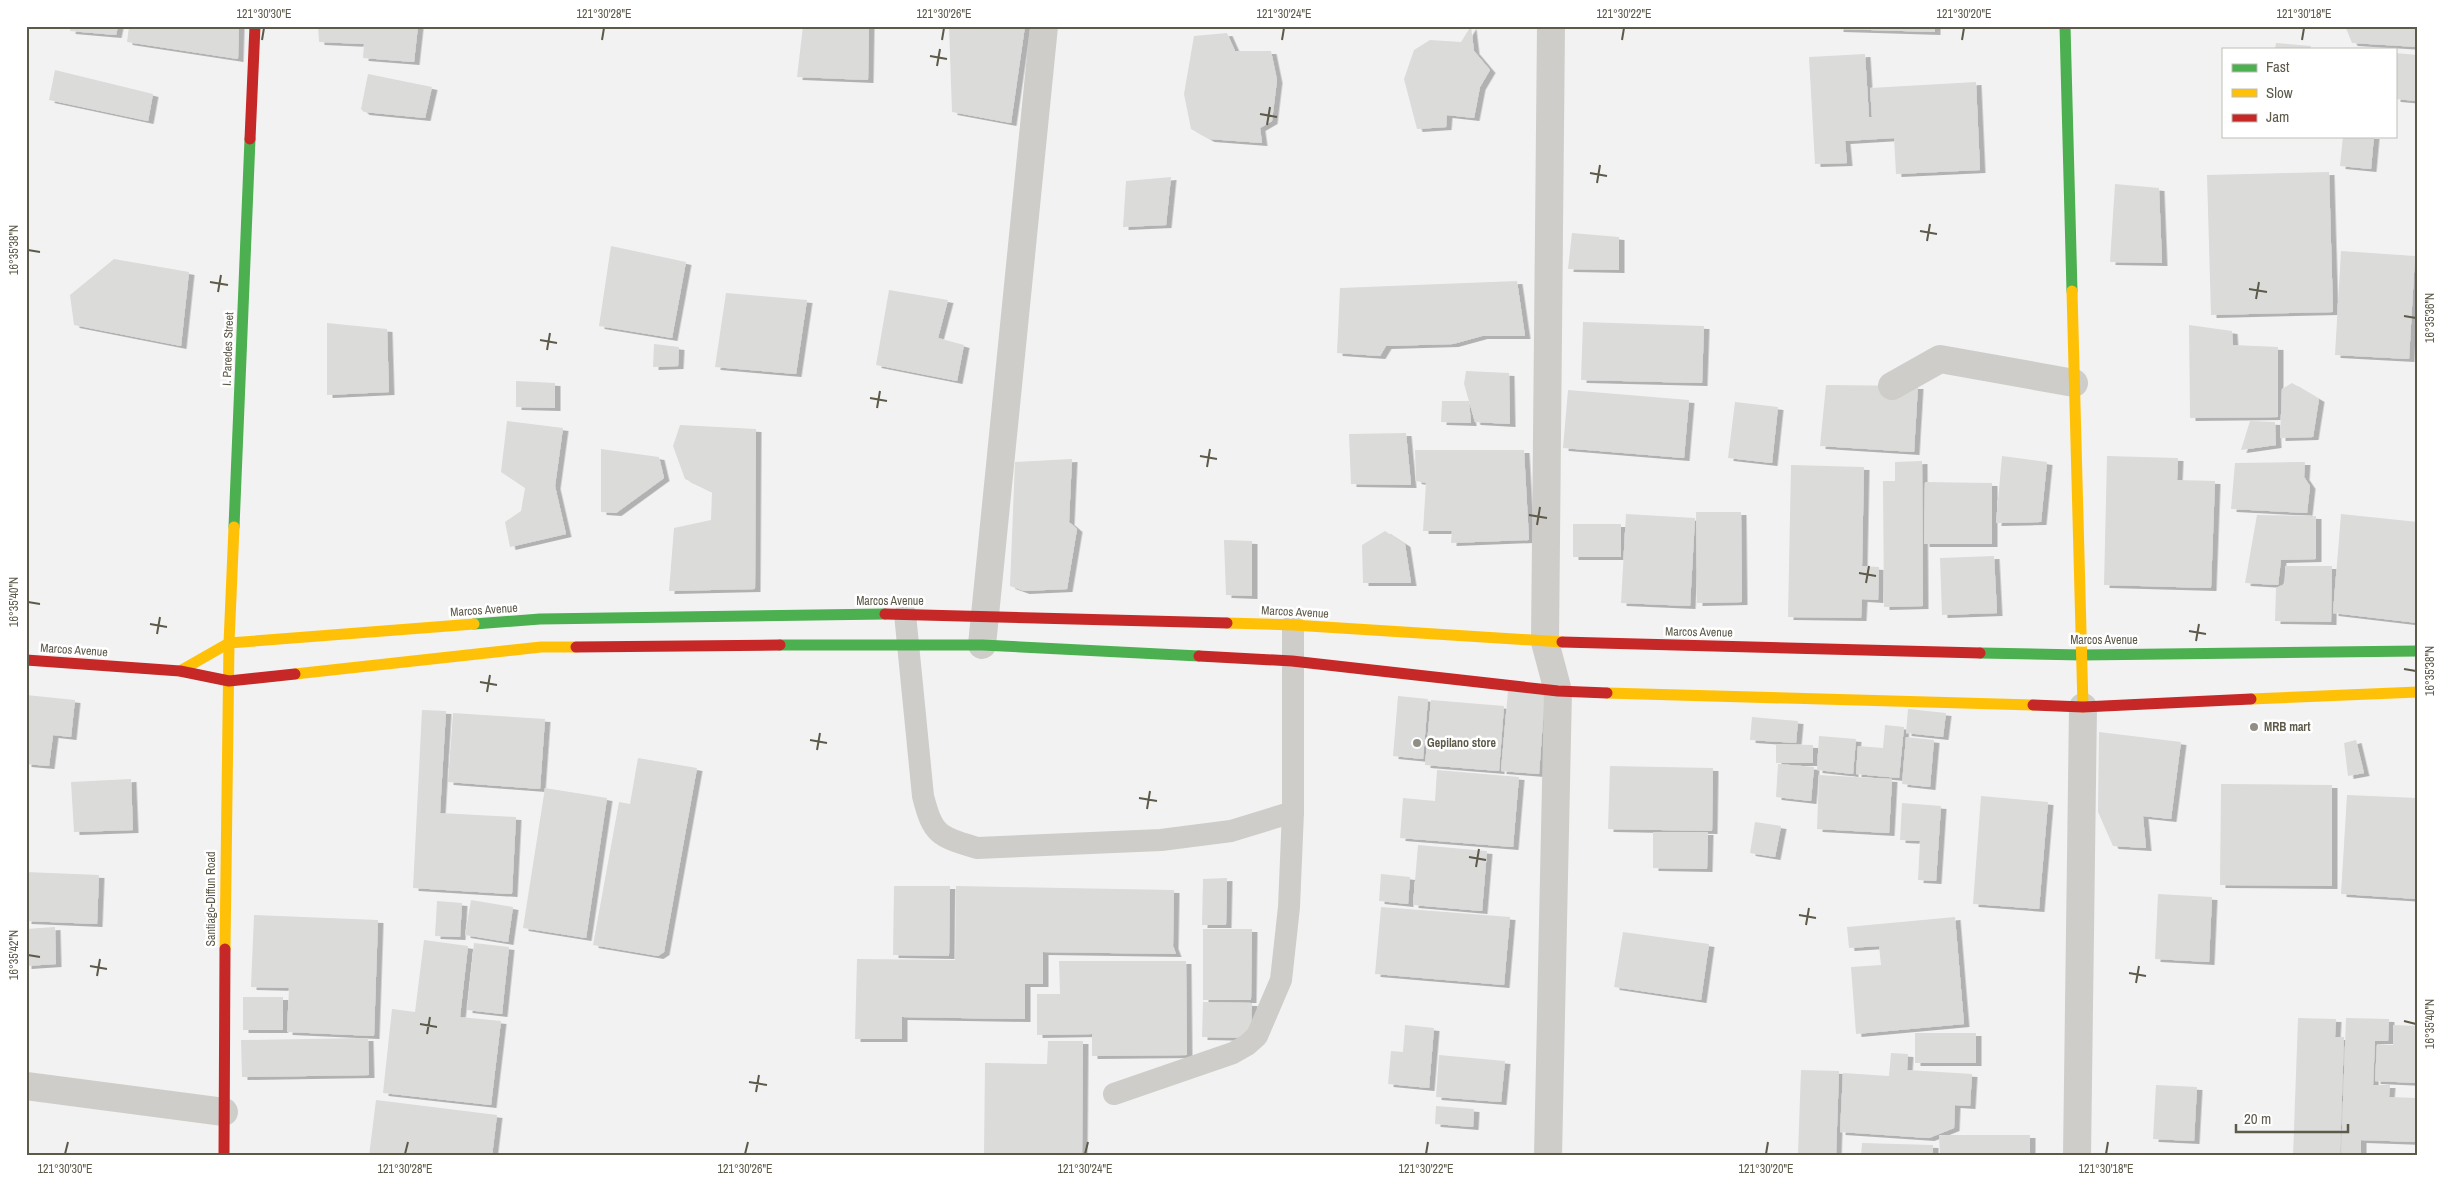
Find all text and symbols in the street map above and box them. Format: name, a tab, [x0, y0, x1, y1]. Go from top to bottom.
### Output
text: 121°30'30"E	[236, 6, 292, 22]
text: 121°30'28"E	[576, 6, 632, 22]
text: 121°30'26"E	[916, 6, 972, 22]
text: 121°30'24"E	[1256, 6, 1312, 22]
text: 121°30'22"E	[1596, 6, 1652, 22]
text: 121°30'20"E	[1936, 6, 1992, 22]
text: 121°30'18"E	[2276, 6, 2332, 22]
legend	[2222, 48, 2396, 138]
text: Fast	[2266, 56, 2290, 77]
text: Slow	[2266, 82, 2293, 103]
text: Jam	[2266, 106, 2289, 127]
text: 16°35'38"N	[6, 225, 22, 275]
text: 16°35'36"N	[2422, 293, 2438, 343]
street label: I. Paredes Street	[219, 312, 237, 386]
text: 16°35'40"N	[6, 577, 22, 627]
street label: Marcos Avenue	[856, 593, 924, 609]
street label: Marcos Avenue	[450, 600, 518, 620]
street label: Marcos Avenue	[1261, 602, 1329, 622]
street label: Marcos Avenue	[1665, 623, 1733, 641]
street label: Marcos Avenue	[2070, 632, 2138, 648]
street label: Marcos Avenue	[40, 640, 108, 660]
text: 16°35'38"N	[2422, 646, 2438, 696]
place label: MRB mart	[2264, 719, 2311, 735]
marker: MRB mart	[2248, 721, 2260, 733]
place label: Gepilano store	[1427, 735, 1496, 751]
marker: Gepilano store	[1411, 737, 1423, 749]
street label: Santiago-Diffun Road	[203, 851, 219, 947]
text: 16°35'42"N	[6, 930, 22, 980]
text: 16°35'40"N	[2422, 999, 2438, 1049]
scale bar	[2236, 1102, 2349, 1134]
text: 20 m	[2244, 1108, 2271, 1129]
text: 121°30'30"E	[37, 1161, 93, 1177]
text: 121°30'28"E	[377, 1161, 433, 1177]
text: 121°30'26"E	[717, 1161, 773, 1177]
text: 121°30'24"E	[1057, 1161, 1113, 1177]
text: 121°30'22"E	[1398, 1161, 1454, 1177]
text: 121°30'20"E	[1738, 1161, 1794, 1177]
text: 121°30'18"E	[2078, 1161, 2134, 1177]

